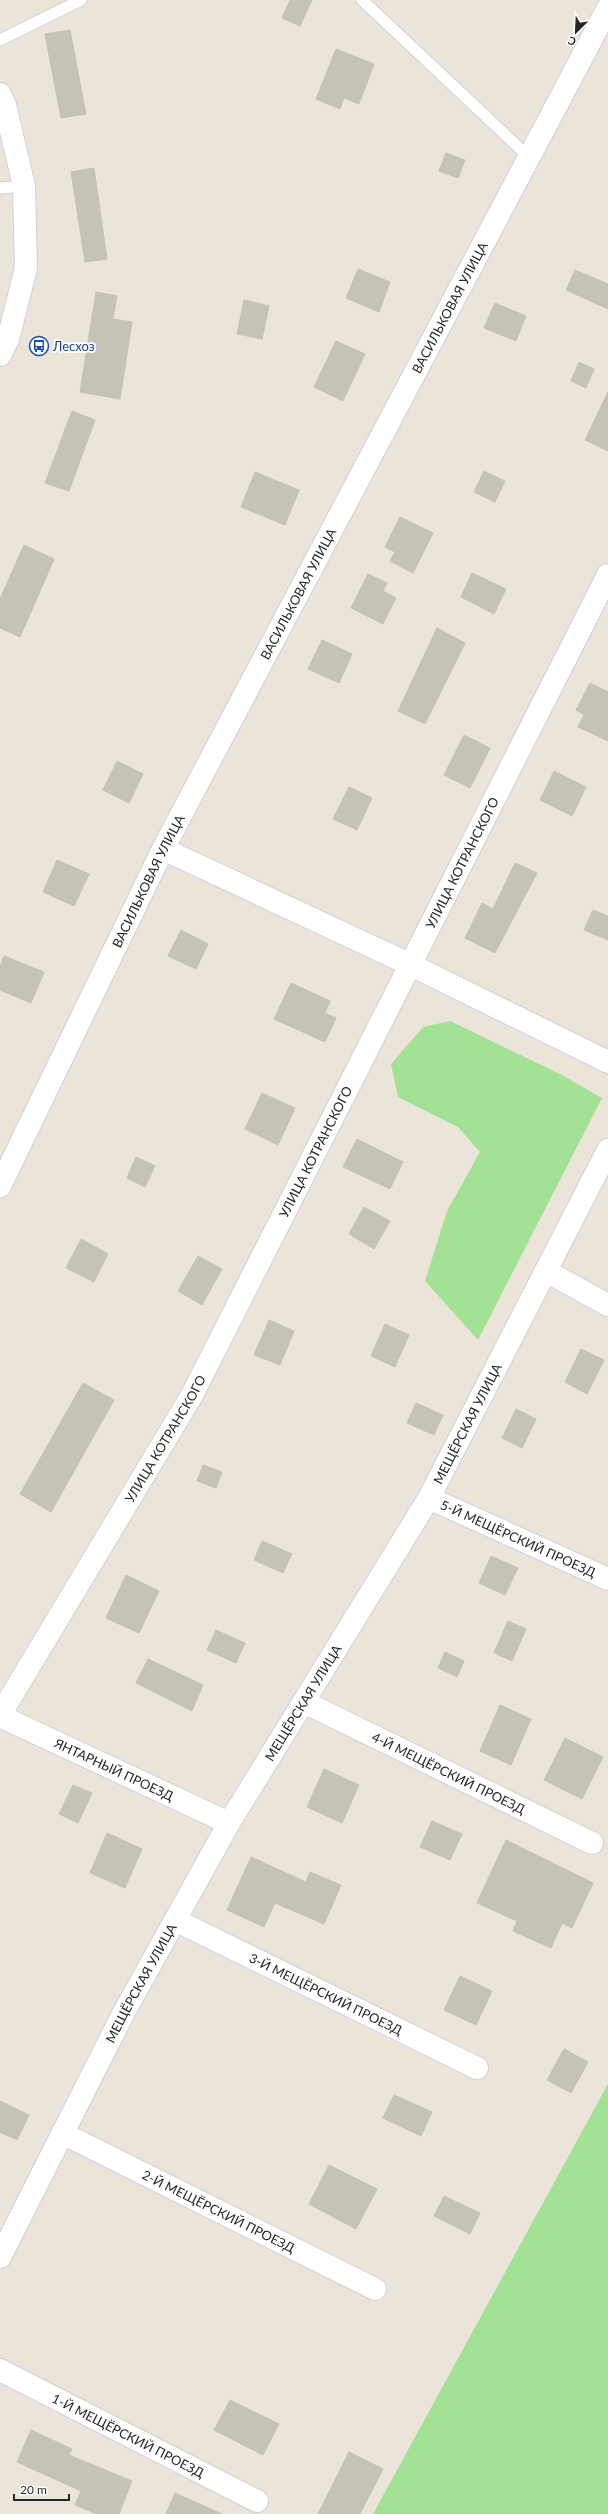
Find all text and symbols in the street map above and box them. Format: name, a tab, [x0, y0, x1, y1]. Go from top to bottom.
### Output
north arrow	[556, 12, 596, 52]
text: С	[565, 34, 578, 49]
street label: ВАСИЛЬКОВАЯ УЛИЦА	[408, 239, 491, 376]
bus stop icon: Лесхоз	[28, 335, 50, 357]
place label: Лесхоз	[52, 338, 95, 354]
street label: ВАСИЛЬКОВАЯ УЛИЦА	[257, 525, 339, 662]
street label: УЛИЦА КОТРАНСКОГО	[422, 794, 502, 931]
street label: ВАСИЛЬКОВАЯ УЛИЦА	[109, 812, 188, 950]
street label: УЛИЦА КОТРАНСКОГО	[275, 1083, 355, 1220]
street label: МЕЩЁРСКАЯ УЛИЦА	[430, 1361, 505, 1487]
street label: УЛИЦА КОТРАНСКОГО	[121, 1372, 209, 1505]
street label: 5-Й МЕЩЁРСКИЙ ПРОЕЗД	[438, 1496, 598, 1580]
street label: МЕЩЁРСКАЯ УЛИЦА	[261, 1642, 345, 1764]
street label: 4-Й МЕЩЁРСКИЙ ПРОЕЗД	[369, 1729, 528, 1817]
street label: ЯНТАРНЫЙ ПРОЕЗД	[51, 1734, 176, 1804]
street label: МЕЩЁРСКАЯ УЛИЦА	[102, 1920, 180, 2045]
street label: 3-Й МЕЩЁРСКИЙ ПРОЕЗД	[247, 1950, 405, 2038]
street label: 2-Й МЕЩЁРСКИЙ ПРОЕЗД	[140, 2166, 298, 2256]
street label: 1-Й МЕЩЁРСКИЙ ПРОЕЗД	[50, 2390, 207, 2481]
scale bar	[14, 2476, 69, 2502]
text: 20 m	[20, 2482, 47, 2497]

